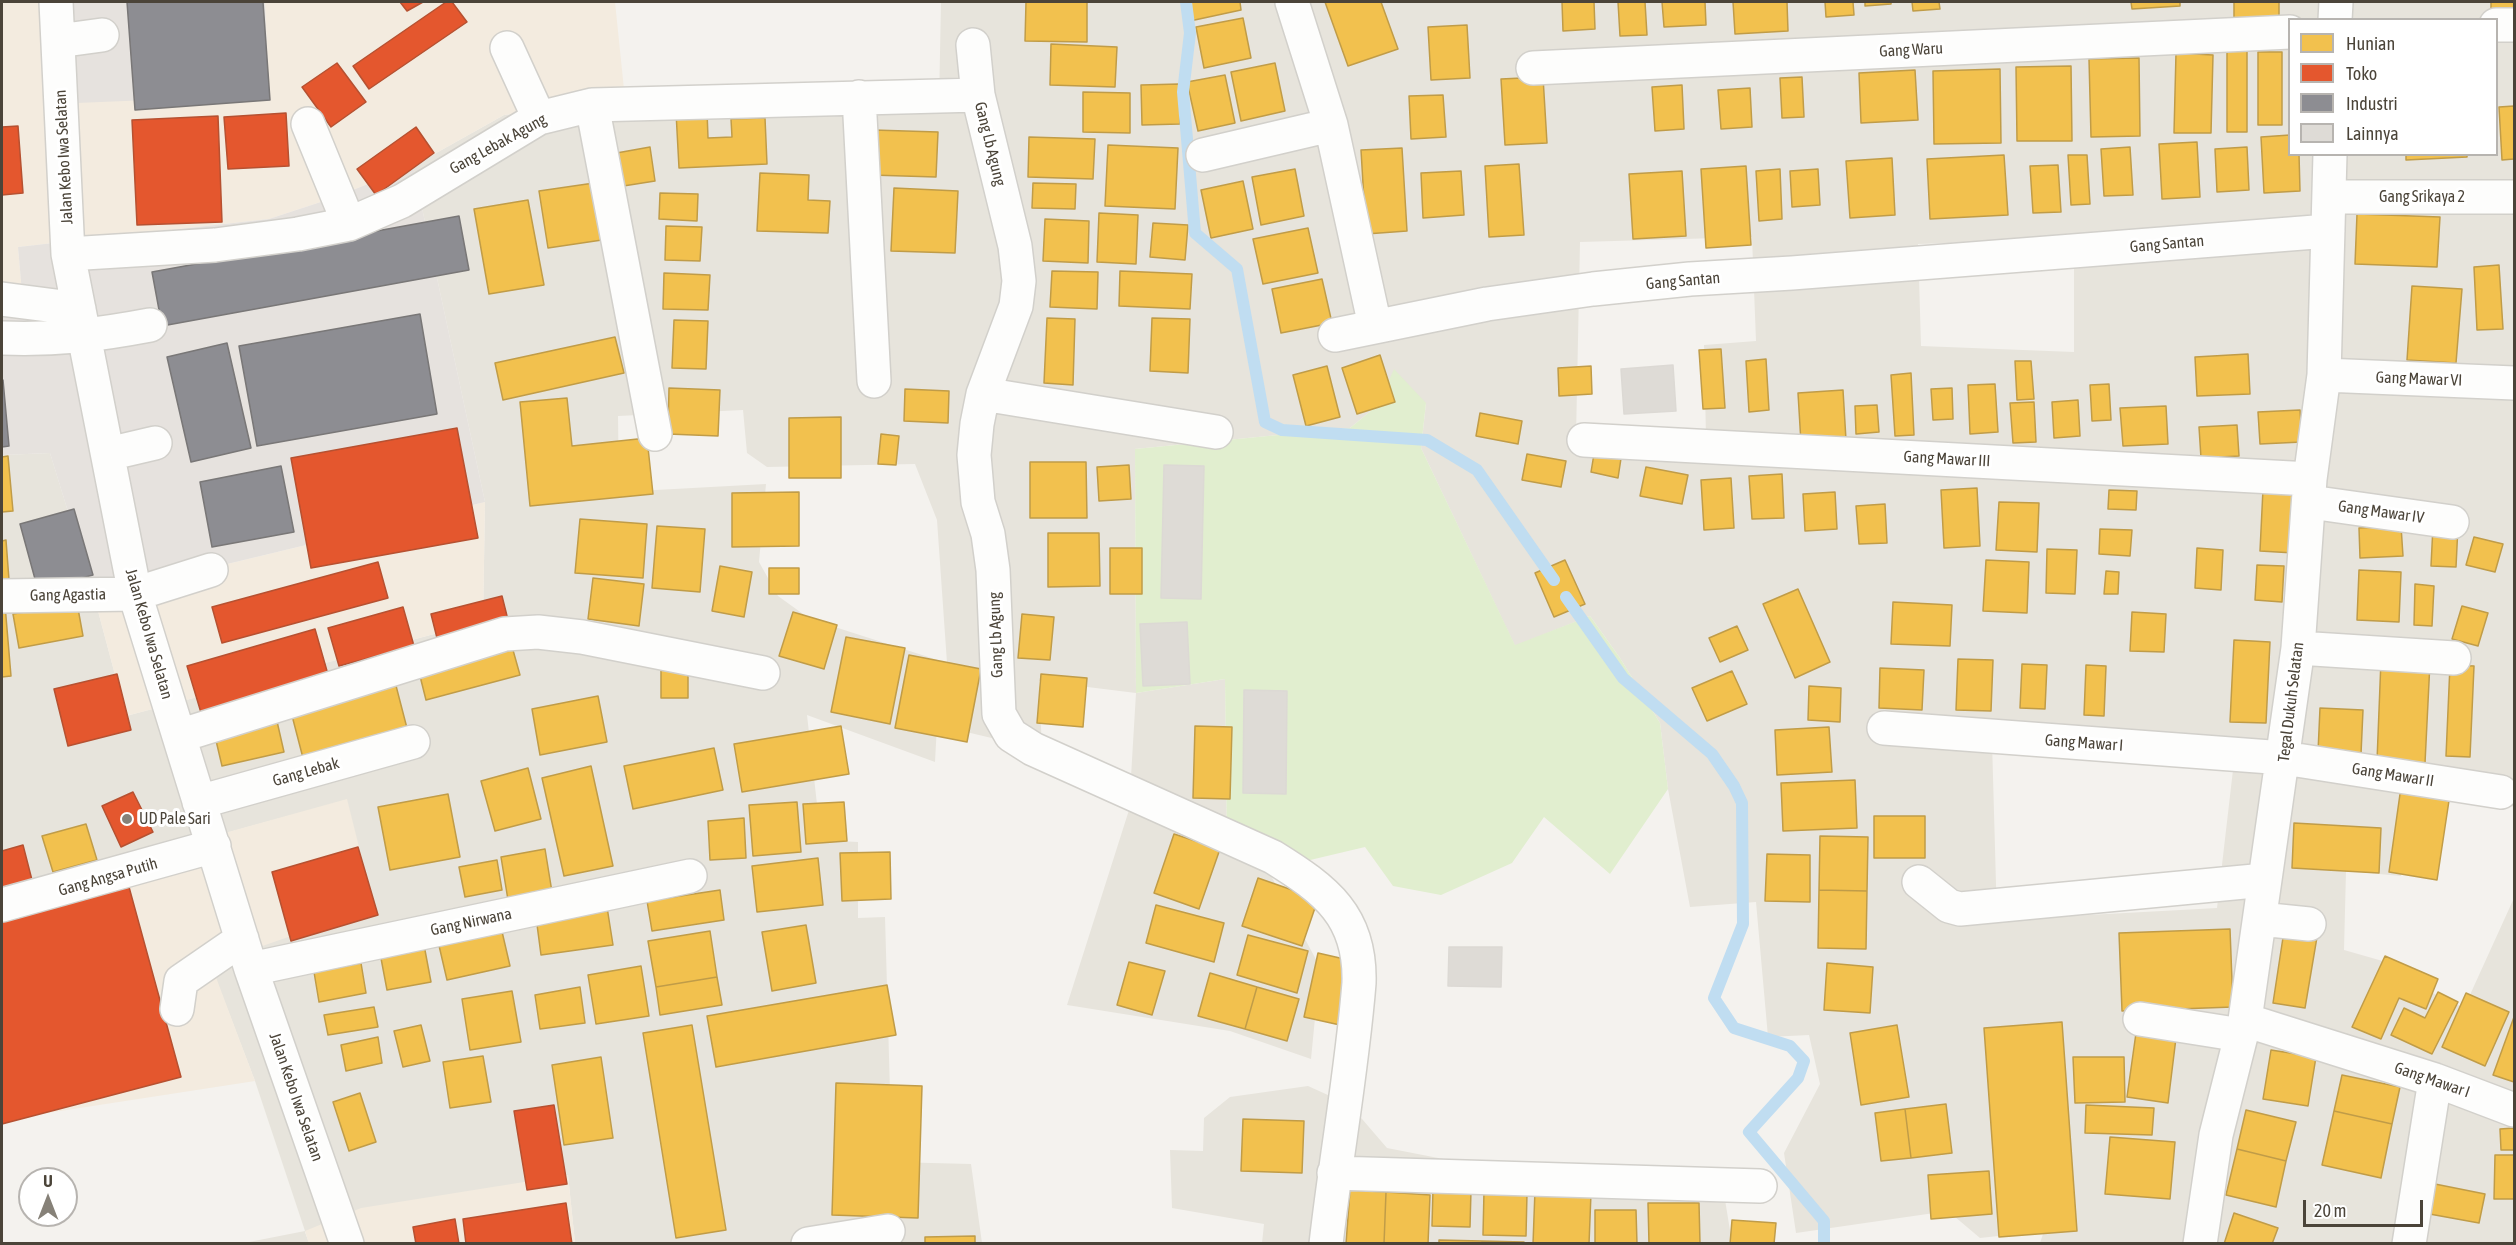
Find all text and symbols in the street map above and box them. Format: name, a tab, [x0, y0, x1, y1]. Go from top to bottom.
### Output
legend	[2288, 18, 2498, 156]
text: Hunian	[2346, 33, 2395, 54]
street label: Gang Waru	[1879, 39, 1943, 61]
text: Toko	[2346, 63, 2377, 84]
street label: Jalan Kebo Iwa Selatan	[51, 89, 77, 225]
text: Industri	[2346, 93, 2398, 114]
street label: Gang Lb Agung	[970, 100, 1010, 188]
street label: Gang Lebak Agung	[446, 110, 550, 178]
text: Lainnya	[2346, 123, 2399, 144]
street label: Gang Srikaya 2	[2379, 187, 2465, 207]
street label: Gang Santan	[2129, 231, 2205, 257]
street label: Gang Santan	[1645, 268, 1721, 294]
street label: Gang Mawar VI	[2375, 368, 2463, 390]
street label: Gang Mawar III	[1903, 447, 1991, 471]
street label: Gang Mawar IV	[2337, 496, 2425, 528]
street label: Jalan Kebo Iwa Selatan	[121, 567, 177, 701]
street label: Gang Agastia	[30, 585, 106, 605]
street label: Gang Lb Agung	[985, 592, 1007, 678]
street label: Tegal Dukuh Selatan	[2274, 641, 2308, 763]
street label: Gang Mawar I	[2044, 731, 2124, 755]
street label: Gang Lebak	[271, 753, 341, 791]
street label: Gang Mawar II	[2351, 759, 2435, 791]
place label: UD Pale Sari	[139, 809, 211, 829]
marker: UD Pale Sari	[120, 812, 134, 826]
street label: Gang Angsa Putih	[56, 854, 160, 900]
street label: Gang Nirwana	[429, 904, 513, 940]
street label: Jalan Kebo Iwa Selatan	[265, 1030, 327, 1164]
street label: Gang Mawar I	[2392, 1058, 2472, 1102]
north arrow	[18, 1167, 78, 1227]
text: U	[43, 1172, 53, 1190]
scale bar	[2306, 1188, 2426, 1226]
text: 20 m	[2314, 1200, 2346, 1221]

